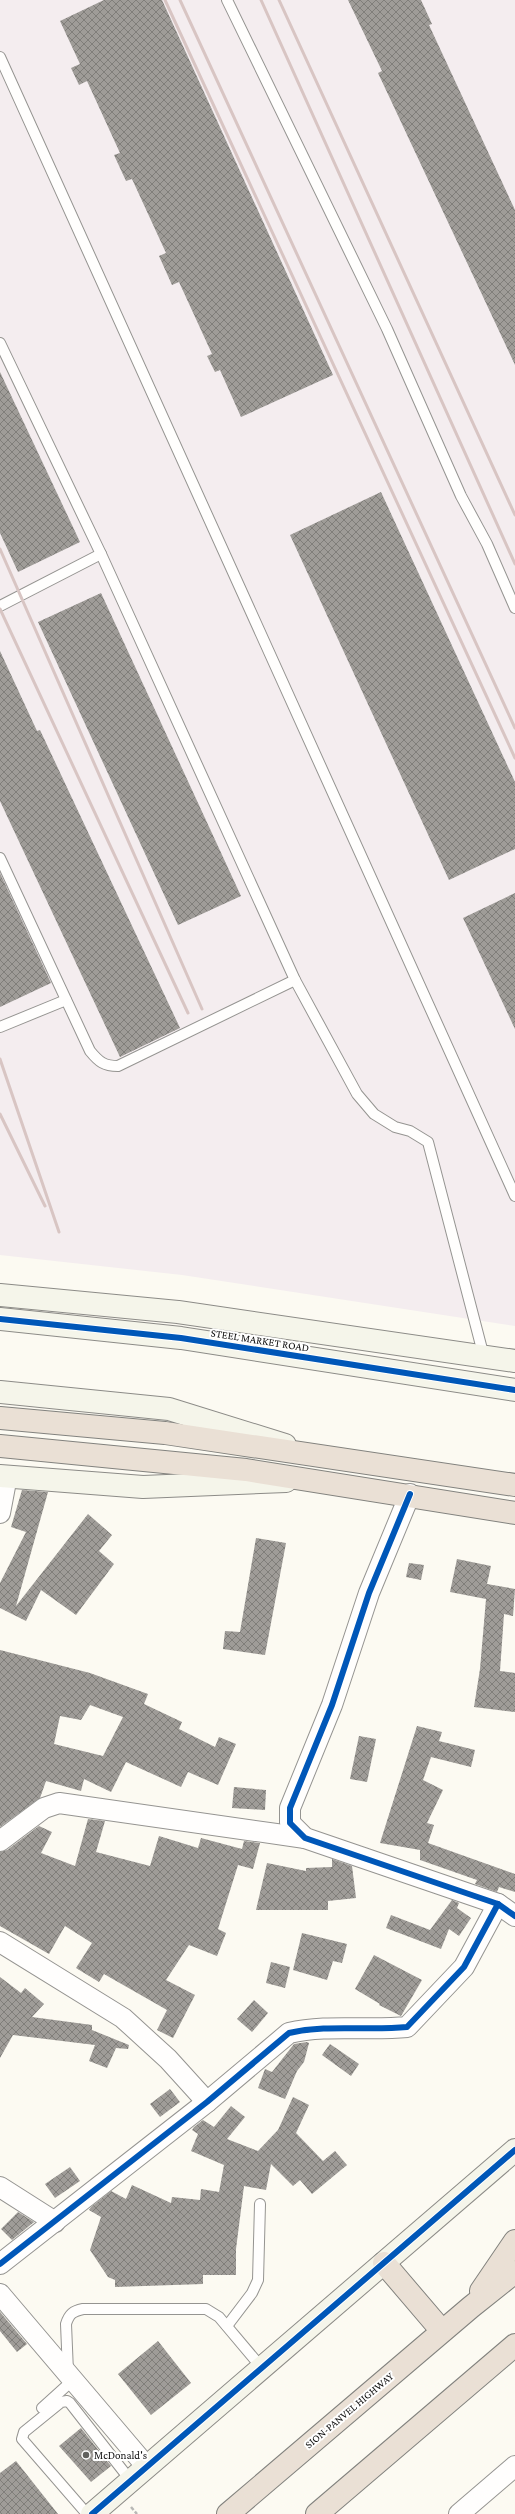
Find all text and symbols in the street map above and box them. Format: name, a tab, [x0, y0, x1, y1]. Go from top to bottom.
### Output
street label: STEEL MARKET ROAD	[210, 1326, 310, 1354]
street label: SION-PANVEL HIGHWAY	[302, 2369, 396, 2450]
place label: McDonald's	[94, 2449, 147, 2461]
marker: McDonald's	[81, 2450, 91, 2460]

